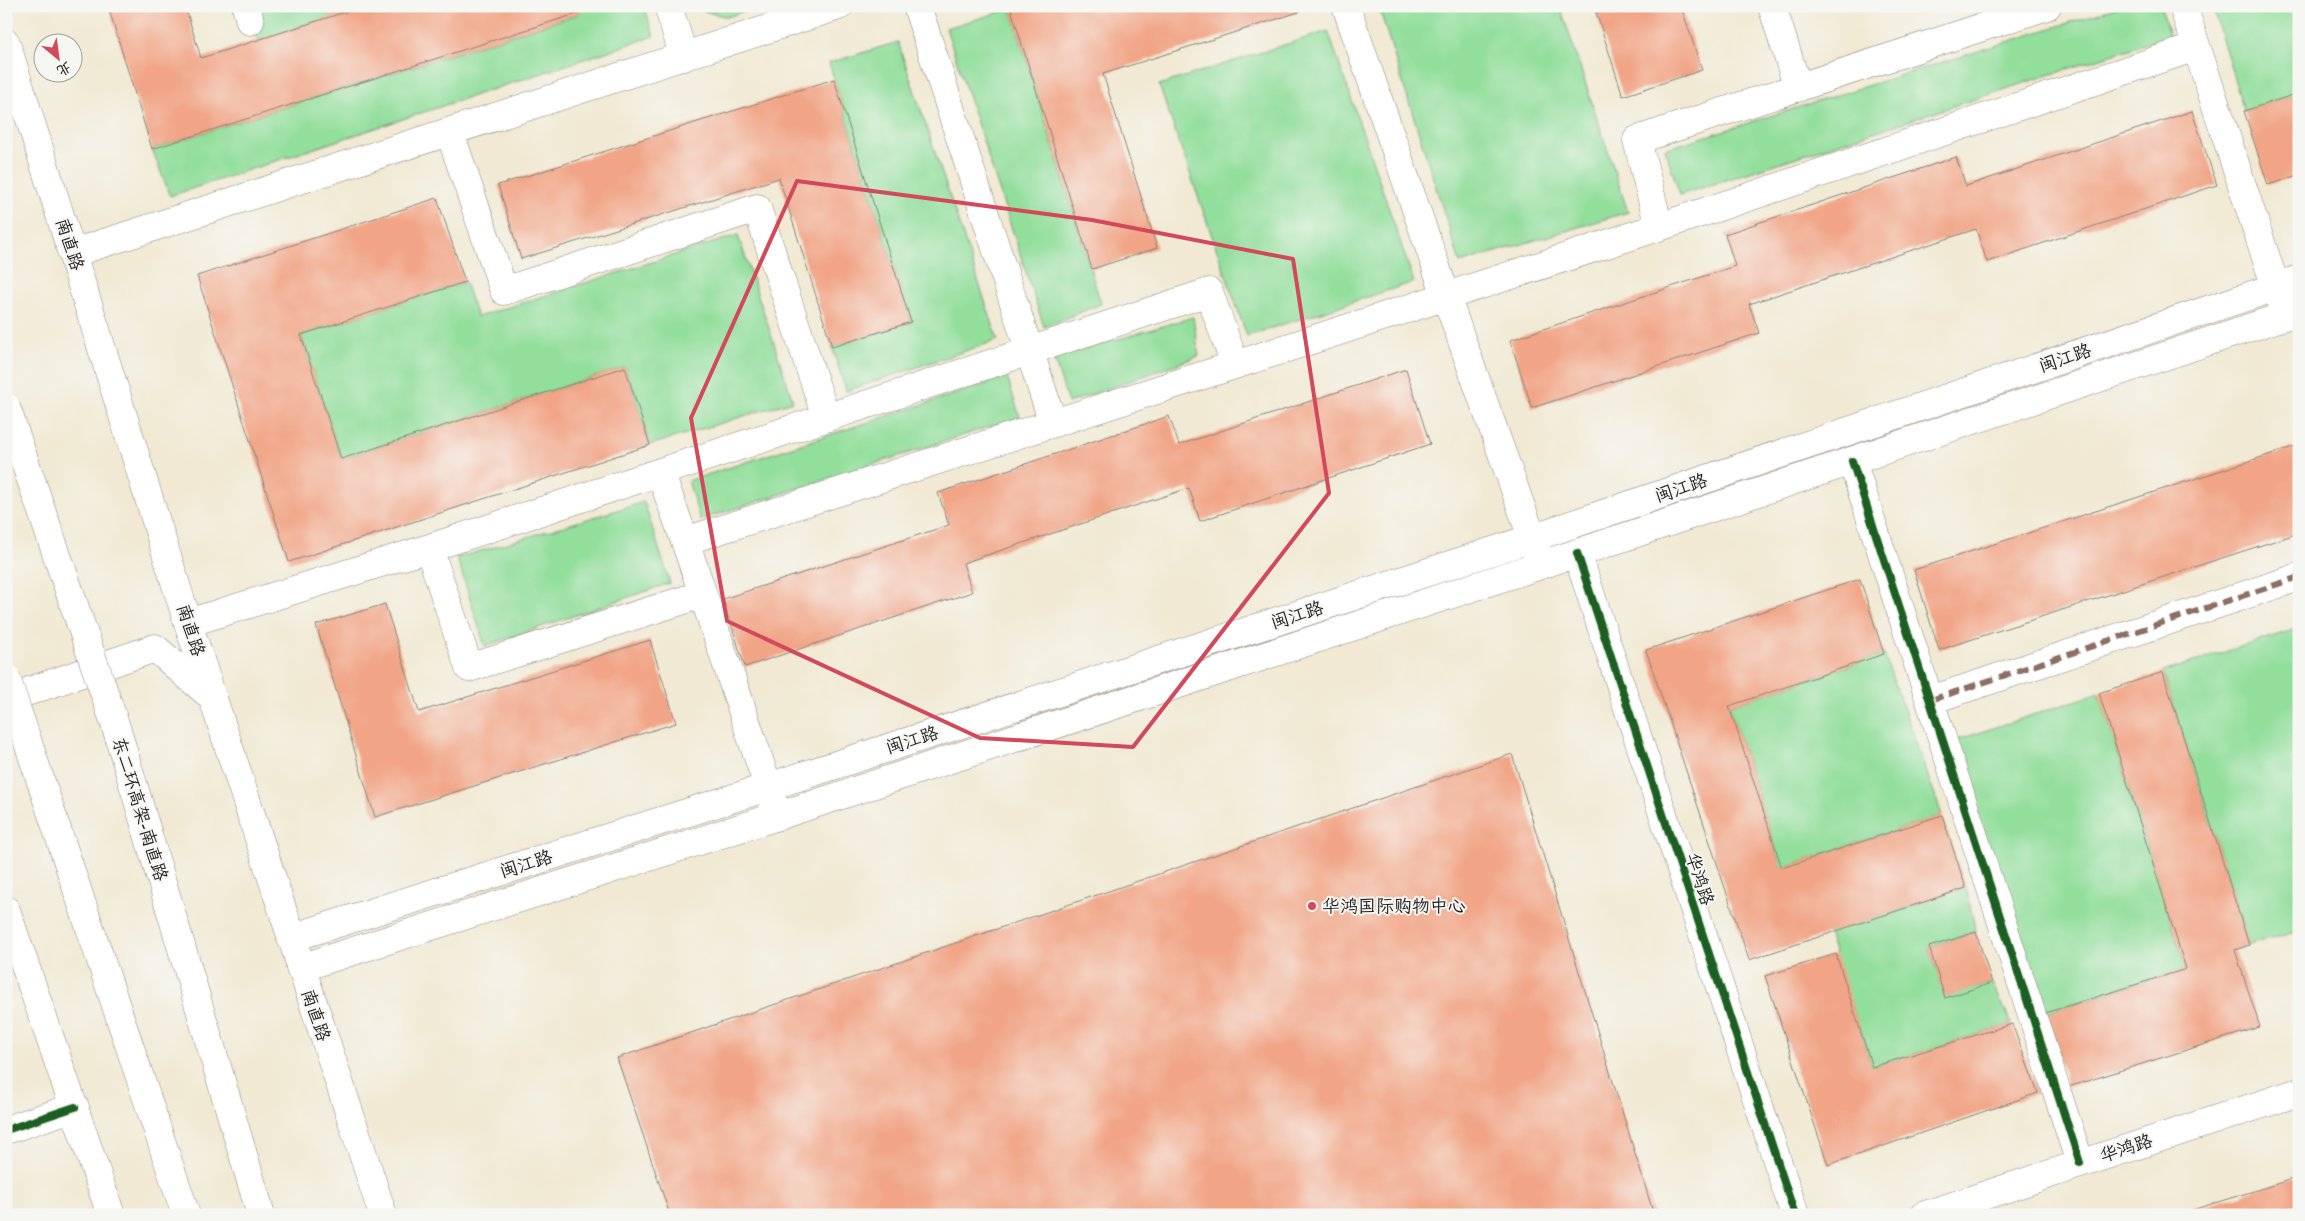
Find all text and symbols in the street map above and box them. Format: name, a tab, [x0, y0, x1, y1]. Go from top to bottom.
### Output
north arrow	[32, 32, 82, 82]
text: 北	[53, 56, 73, 78]
street label: 南直路	[49, 216, 87, 274]
street label: 闽江路	[2037, 341, 2095, 379]
street label: 闽江路	[1653, 471, 1711, 509]
street label: 闽江路	[1269, 598, 1327, 636]
street label: 南直路	[170, 602, 208, 660]
street label: 闽江路	[884, 723, 942, 761]
street label: 东二环高架-南直路	[106, 735, 170, 884]
street label: 闽江路	[498, 847, 556, 885]
street label: 华鸿路	[1679, 851, 1717, 909]
place label: 华鸿国际购物中心	[1322, 897, 1466, 919]
marker: 华鸿国际购物中心	[1306, 900, 1318, 912]
street label: 南直路	[295, 987, 333, 1045]
street label: 华鸿路	[2098, 1131, 2156, 1169]

